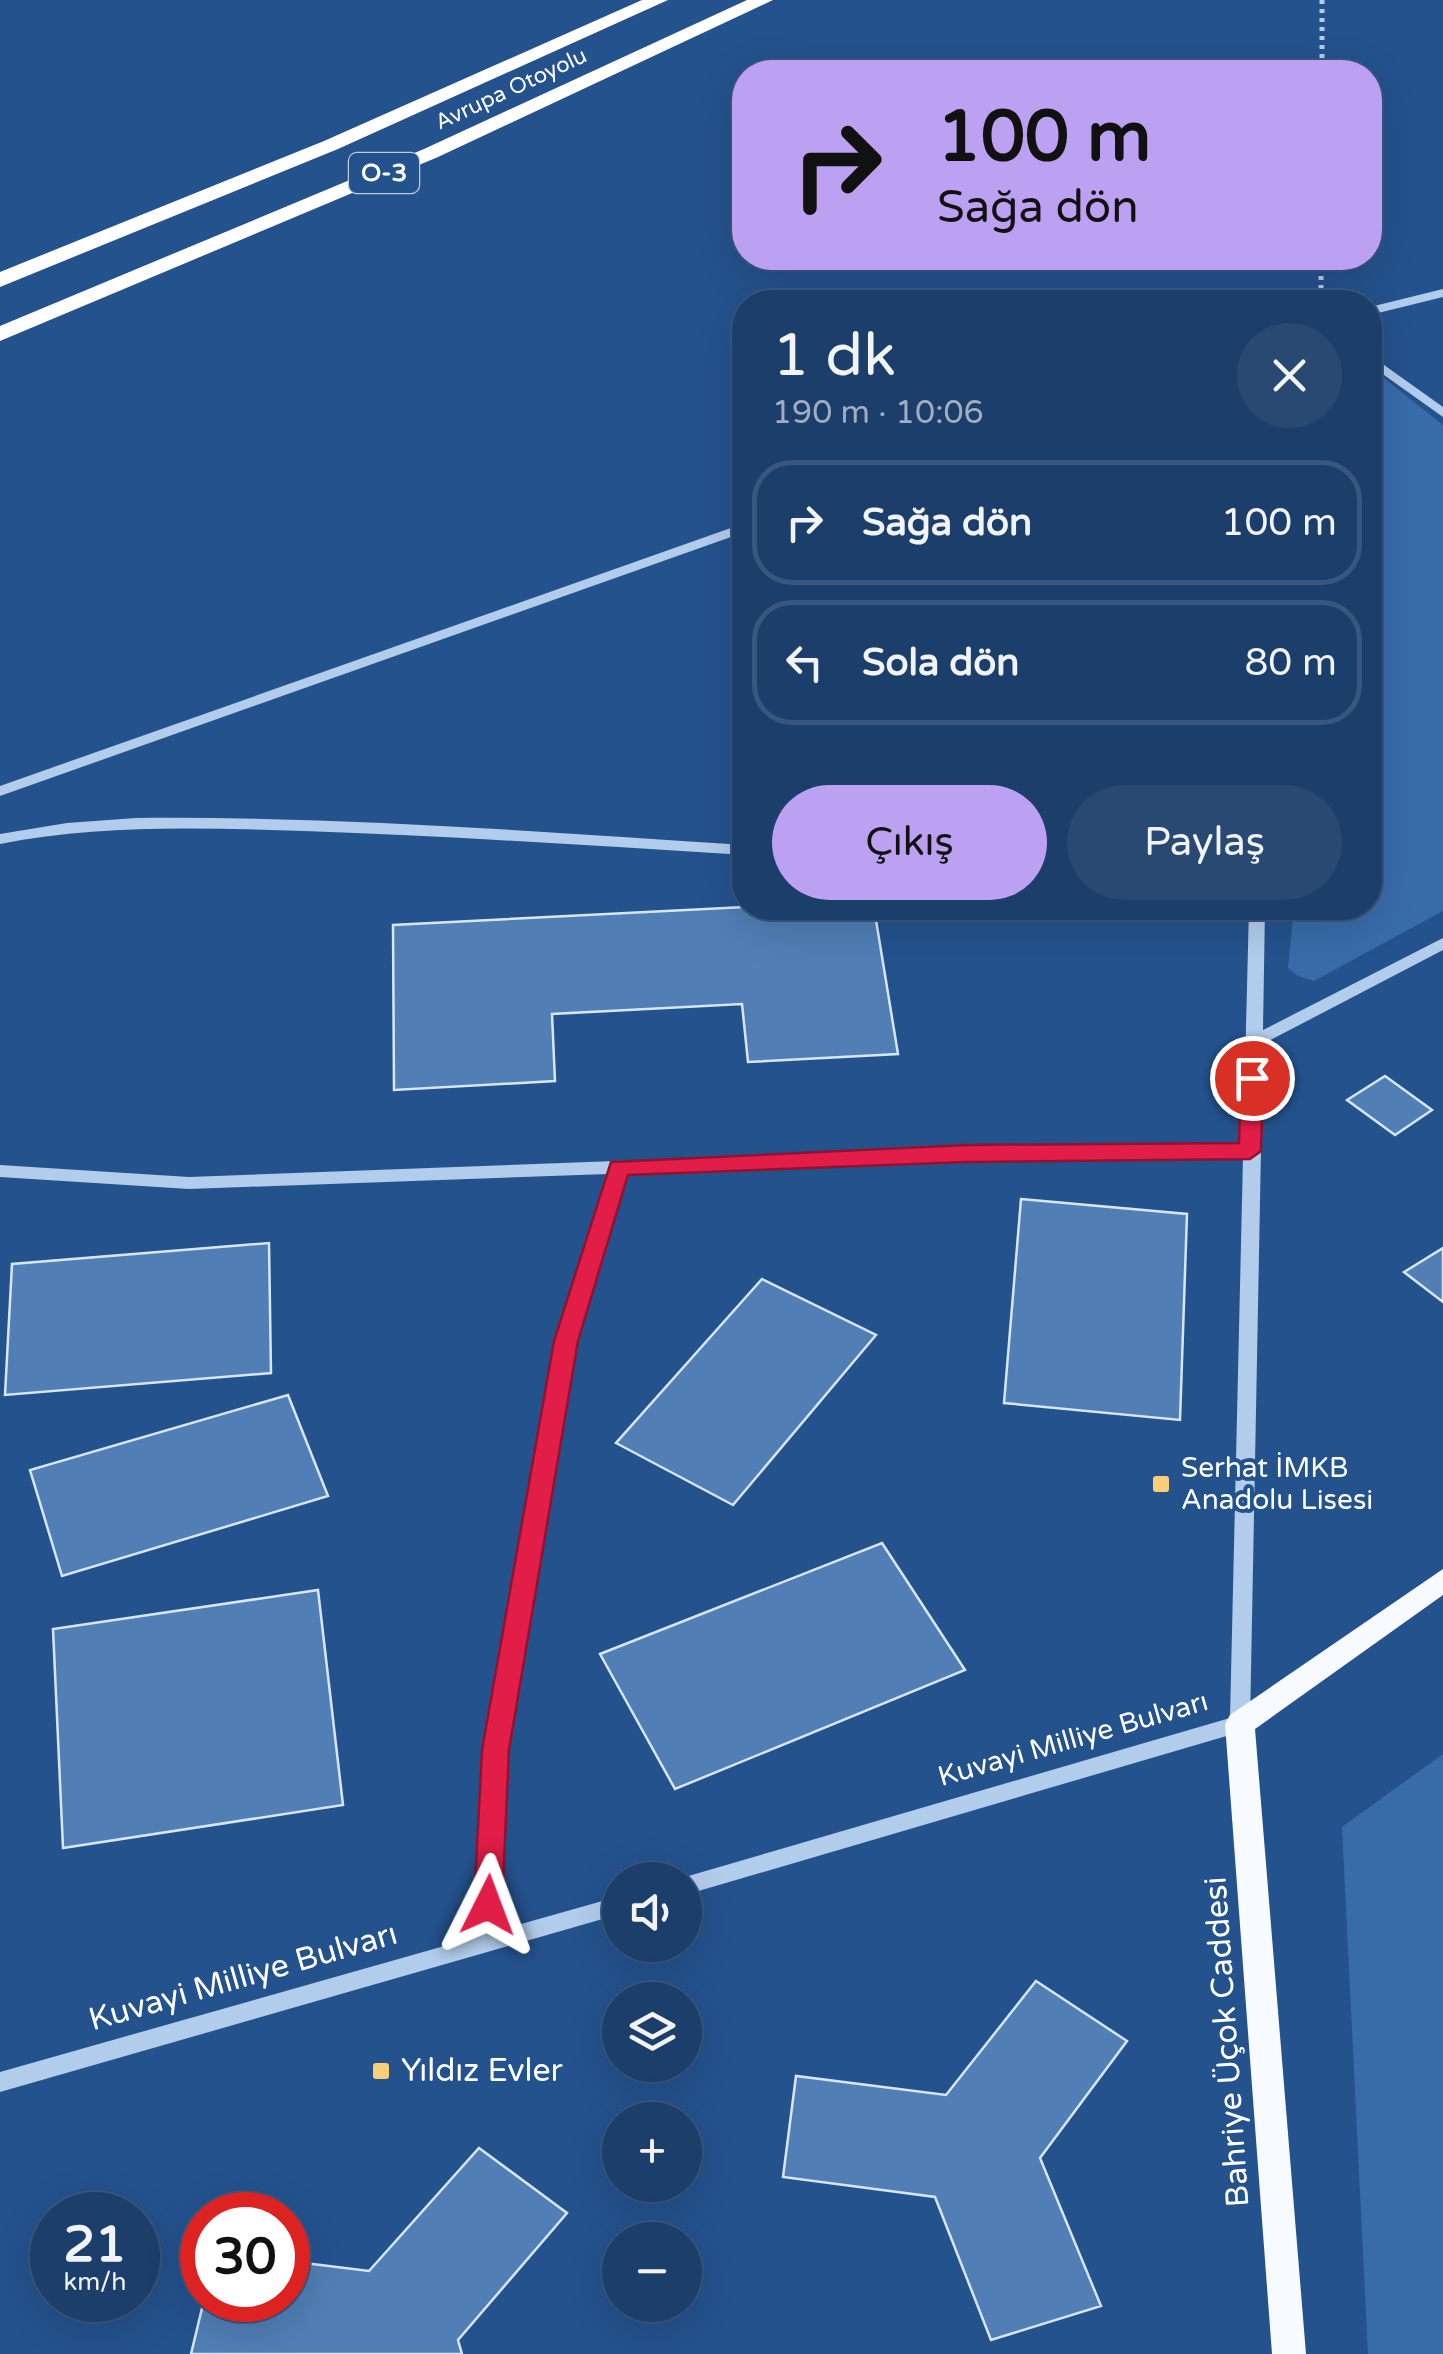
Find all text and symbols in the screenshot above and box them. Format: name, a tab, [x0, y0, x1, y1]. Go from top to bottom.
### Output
street label: Avrupa Otoyolu	[431, 42, 591, 136]
text: 100 m	[937, 96, 1151, 180]
icon: right	[772, 100, 902, 230]
road number: O-3	[349, 153, 419, 193]
text: Sağa dön	[937, 181, 1139, 235]
text: 1 dk	[772, 320, 896, 392]
button: close	[1237, 323, 1342, 428]
text: 190 m · 10:06	[772, 394, 984, 432]
icon: right	[777, 495, 832, 550]
text: Sağa dön	[862, 500, 1032, 546]
text: 100 m	[1221, 500, 1337, 546]
icon: left	[777, 635, 832, 690]
text: Sola dön	[862, 640, 1019, 686]
text: 80 m	[1245, 640, 1337, 686]
button: Çıkış	[772, 785, 1047, 900]
button: Paylaş	[1067, 785, 1342, 900]
pin	[1210, 1036, 1295, 1121]
icon: arrive	[1225, 1051, 1280, 1106]
place label: Serhat İMKB Anadolu Lisesi	[1181, 1451, 1373, 1517]
marker: Serhat İMKB Anadolu Lisesi	[1150, 1473, 1172, 1495]
street label: Kuvayi Milliye Bulvarı	[934, 1684, 1212, 1794]
position arrow	[436, 1853, 540, 1957]
map controls	[602, 1862, 702, 2322]
button: sound	[602, 1862, 702, 1962]
street label: Bahriye Üçok Caddesi	[1196, 1876, 1258, 2208]
street label: Kuvayi Milliye Bulvarı	[84, 1915, 402, 2039]
button: layers	[602, 1982, 702, 2082]
place label: Yıldız Evler	[401, 2052, 564, 2090]
marker: Yıldız Evler	[370, 2060, 392, 2082]
button: +	[602, 2102, 702, 2202]
speed limit sign: 30	[180, 2192, 310, 2322]
text: 21	[64, 2215, 126, 2275]
button: −	[602, 2222, 702, 2322]
text: km/h	[64, 2267, 126, 2297]

